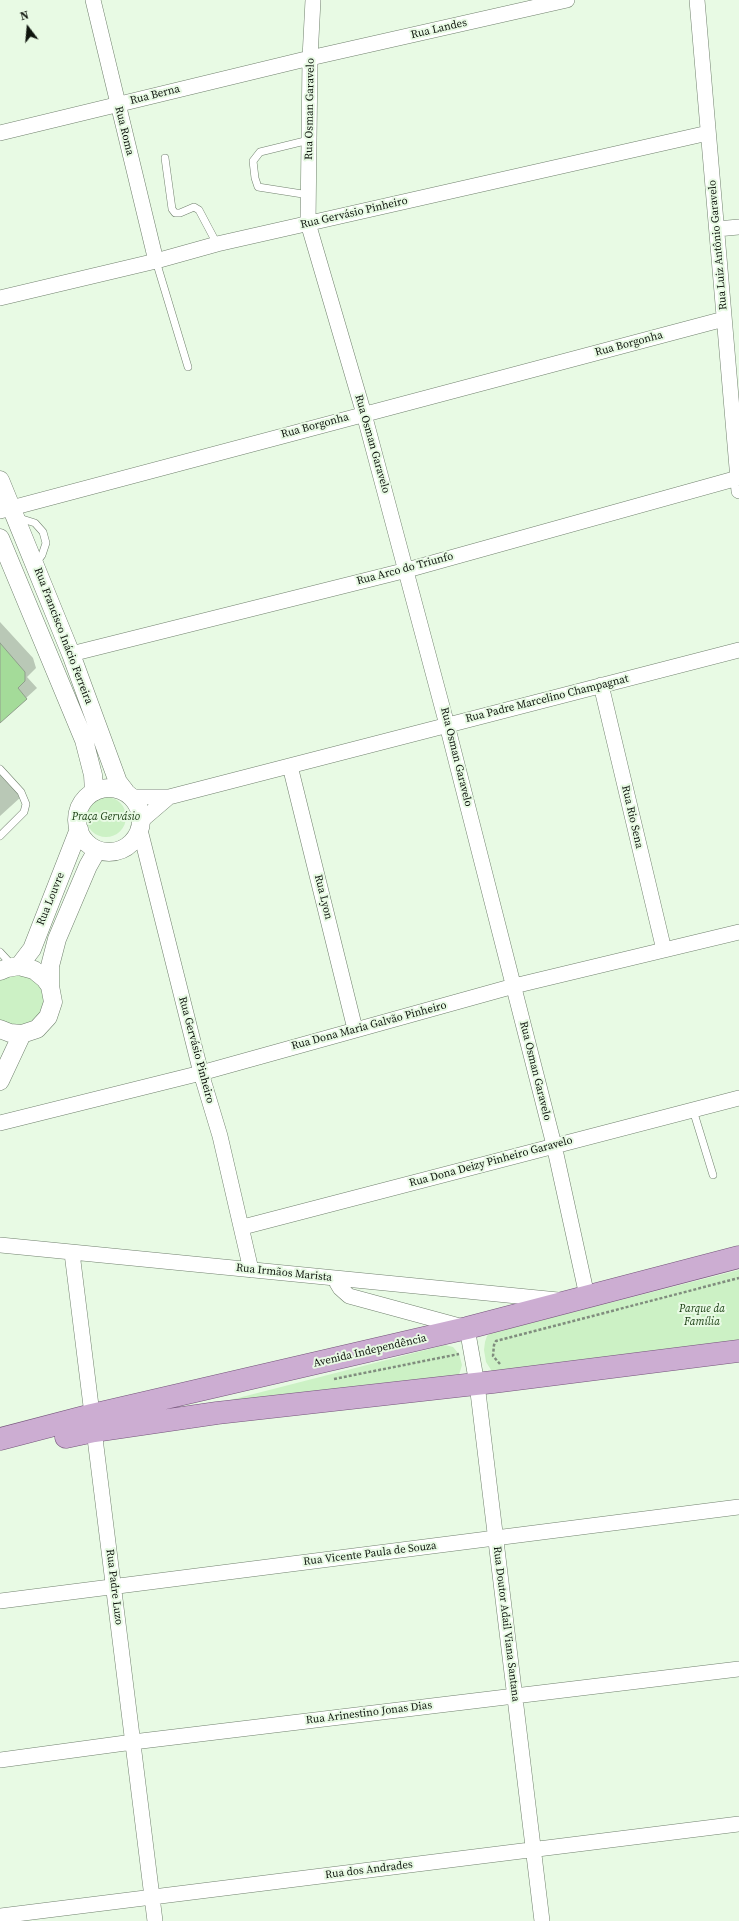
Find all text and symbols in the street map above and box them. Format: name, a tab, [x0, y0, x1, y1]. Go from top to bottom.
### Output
north arrow	[8, 8, 48, 48]
text: N	[19, 8, 30, 24]
street label: Rua Landes	[410, 16, 468, 42]
street label: Rua Osman Garavelo	[303, 58, 317, 160]
street label: Rua Berna	[129, 82, 181, 108]
street label: Rua Roma	[112, 105, 136, 157]
street label: Rua Luiz Antônio Garavelo	[706, 179, 730, 311]
street label: Rua Gervásio Pinheiro	[299, 194, 409, 232]
street label: Rua Borgonha	[594, 329, 664, 359]
street label: Rua Osman Garavelo	[352, 393, 392, 495]
street label: Rua Borgonha	[280, 411, 350, 441]
street label: Rua Arco do Triunfo	[355, 550, 455, 588]
street label: Rua Francisco Inácio Ferreira	[31, 566, 95, 706]
street label: Rua Padre Marcelino Champagnat	[464, 672, 630, 726]
street label: Rua Osman Garavelo	[437, 706, 475, 808]
street label: Rua Rio Sena	[618, 784, 646, 850]
park label: Praça Gervásio	[72, 810, 140, 824]
street label: Rua Louvre	[34, 871, 68, 927]
street label: Rua Lyon	[311, 873, 335, 921]
street label: Rua Gervásio Pinheiro	[175, 995, 217, 1105]
street label: Rua Dona Maria Galvão Pinheiro	[290, 999, 448, 1053]
street label: Rua Osman Garavelo	[516, 1020, 554, 1122]
street label: Rua Dona Deizy Pinheiro Garavelo	[408, 1134, 574, 1190]
street label: Rua Irmãos Marista	[235, 1261, 333, 1285]
park label: Parque da Família	[679, 1302, 725, 1328]
street label: Avenida Independência	[312, 1332, 428, 1370]
street label: Rua Vicente Paula de Souza	[303, 1539, 437, 1569]
street label: Rua Doutor Adail Viana Santana	[490, 1546, 522, 1702]
street label: Rua Padre Luzo	[103, 1548, 125, 1626]
street label: Rua Arinestino Jonas Dias	[305, 1699, 433, 1727]
street label: Rua dos Andrades	[324, 1858, 414, 1882]

